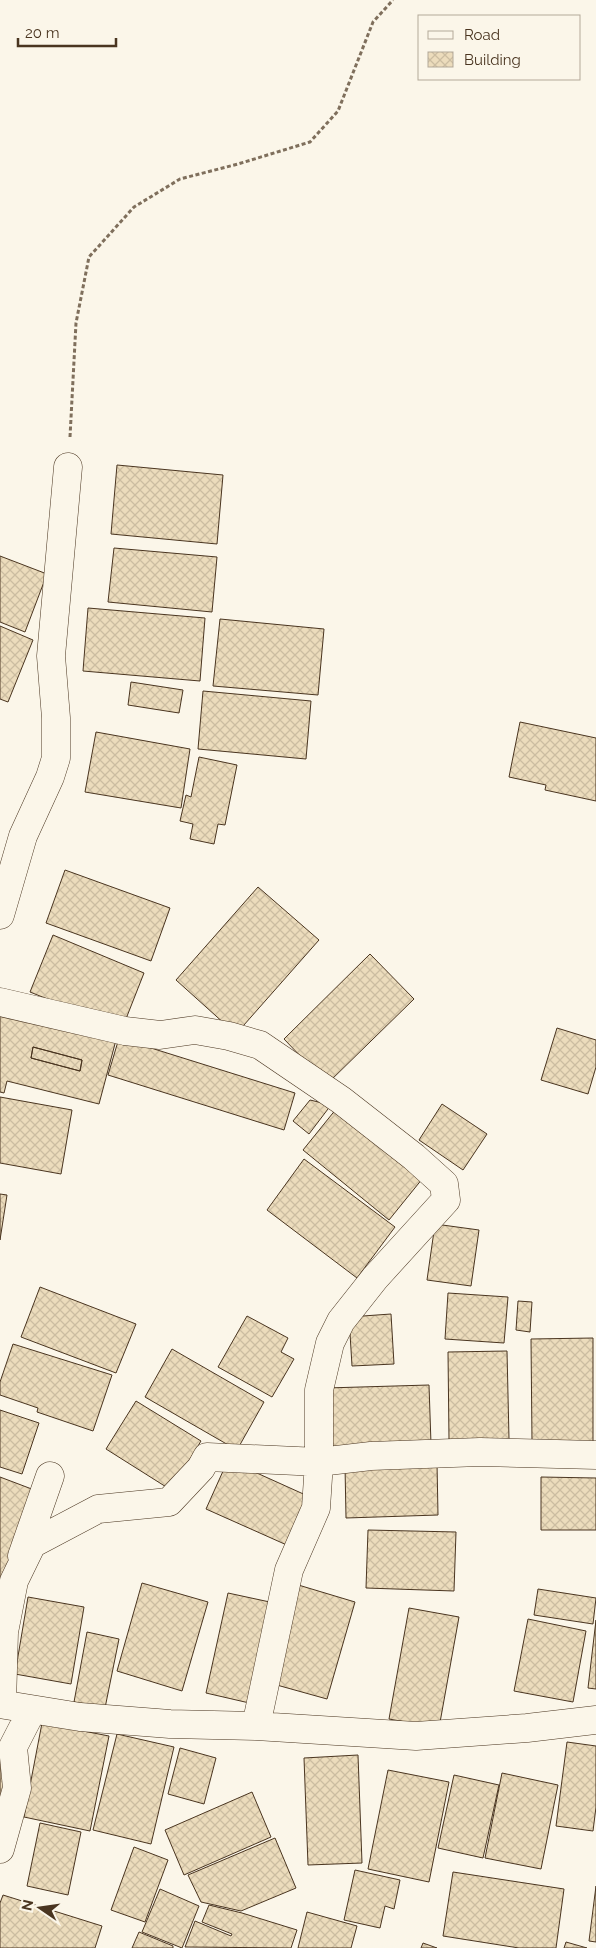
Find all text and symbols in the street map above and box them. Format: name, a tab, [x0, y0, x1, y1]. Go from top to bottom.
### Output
scale bar	[18, 15, 115, 47]
legend	[418, 15, 581, 80]
text: 20 m	[25, 24, 60, 42]
text: Road	[464, 26, 500, 44]
text: Building	[464, 51, 521, 69]
north arrow	[15, 1883, 65, 1933]
text: N	[18, 1898, 36, 1912]

